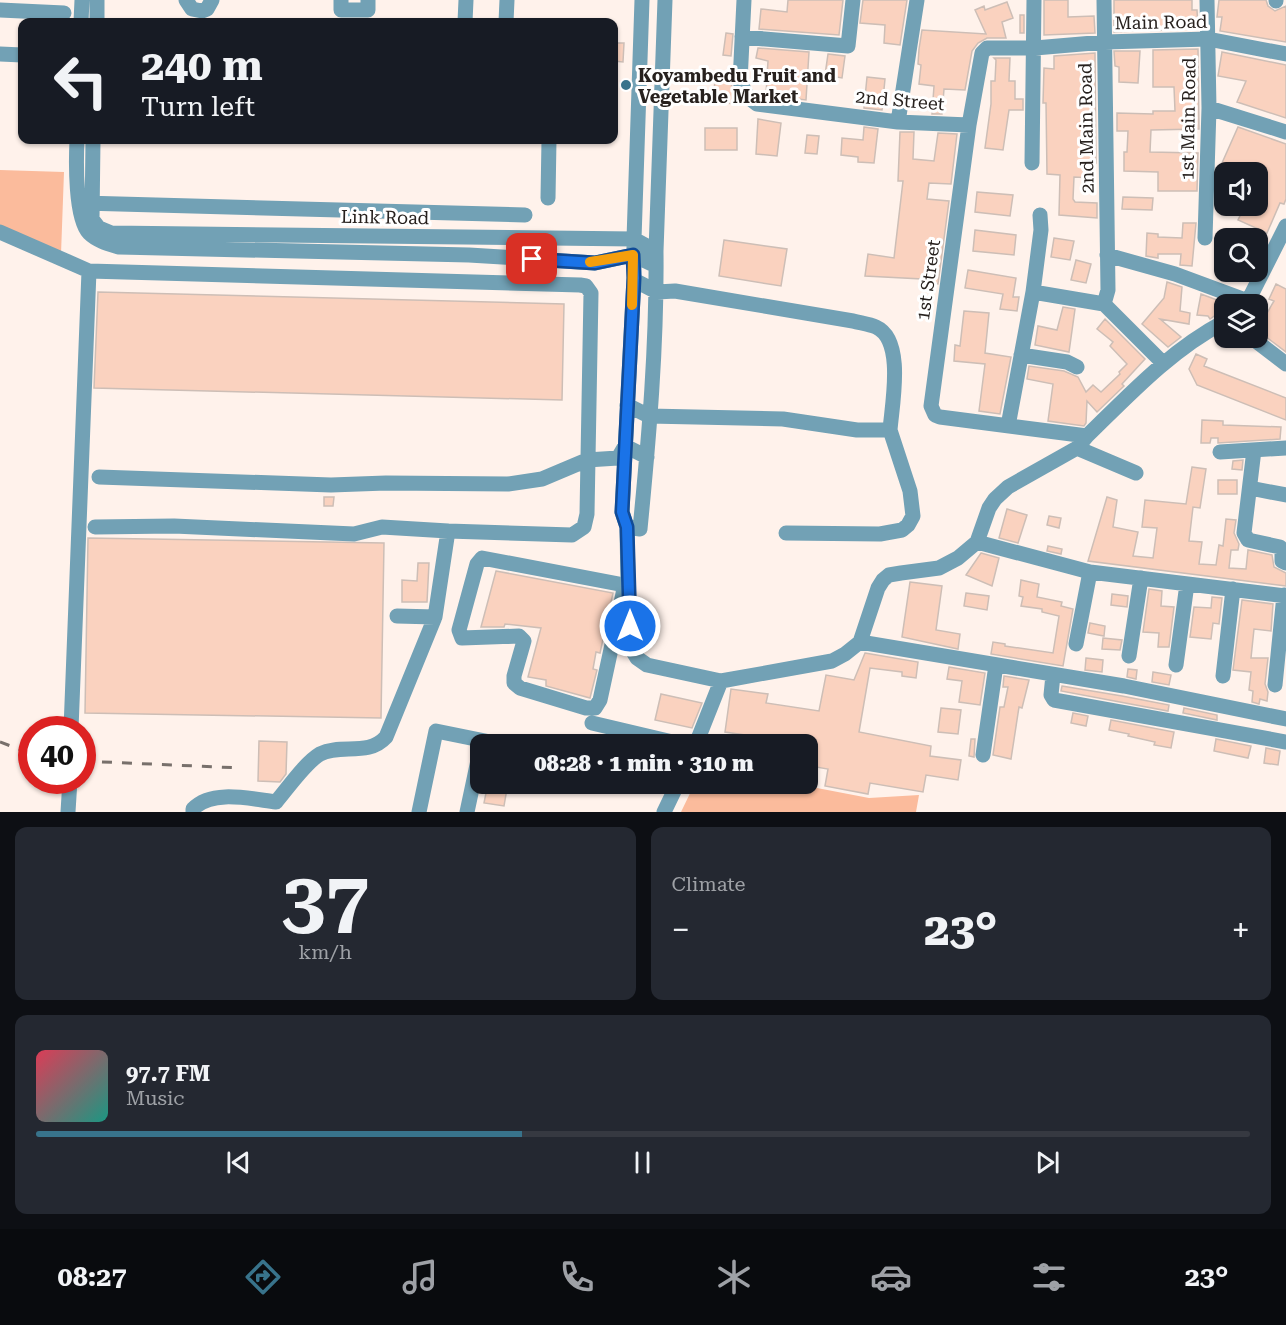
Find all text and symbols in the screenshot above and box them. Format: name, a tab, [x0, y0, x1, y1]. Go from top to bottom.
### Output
street label: Main Road	[1114, 11, 1208, 33]
text: 240 m	[141, 41, 263, 90]
icon: left	[42, 42, 120, 120]
street label: 1st Main Road	[1176, 57, 1200, 181]
street label: 2nd Main Road	[1074, 62, 1098, 194]
place label: Koyambedu Fruit and Vegetable Market	[638, 65, 836, 107]
marker: Koyambedu Fruit and Vegetable Market	[619, 78, 633, 92]
street label: 2nd Street	[855, 86, 946, 114]
text: Turn left	[141, 91, 255, 123]
map controls	[1214, 162, 1268, 348]
button: sound	[1214, 162, 1268, 216]
street label: Link Road	[341, 206, 430, 228]
button: search	[1214, 228, 1268, 282]
pin	[506, 233, 557, 284]
street label: 1st Street	[912, 238, 944, 322]
icon: arrive	[515, 242, 548, 275]
button: layers	[1214, 294, 1268, 348]
position arrow	[598, 594, 662, 658]
speed limit sign: 40	[18, 716, 96, 794]
text: 08:28 · 1 min · 310 m	[534, 751, 754, 776]
text: 37	[282, 855, 369, 946]
text: Climate	[672, 872, 746, 896]
text: 23°	[924, 903, 997, 956]
text: −	[672, 910, 690, 949]
text: +	[1232, 910, 1250, 949]
text: km/h	[298, 940, 352, 964]
text: 97.7 FM	[126, 1061, 210, 1086]
text: Music	[126, 1086, 185, 1110]
icon: previous	[222, 1146, 255, 1179]
icon: pause	[626, 1146, 659, 1179]
icon: next	[1031, 1146, 1064, 1179]
icon: directions	[242, 1256, 284, 1298]
icon: music	[399, 1256, 441, 1298]
icon: phone	[556, 1256, 598, 1298]
icon: climate	[713, 1256, 755, 1298]
icon: car	[870, 1256, 912, 1298]
icon: filters	[1028, 1256, 1070, 1298]
text: 08:27	[58, 1261, 127, 1293]
text: 23°	[1185, 1261, 1228, 1293]

